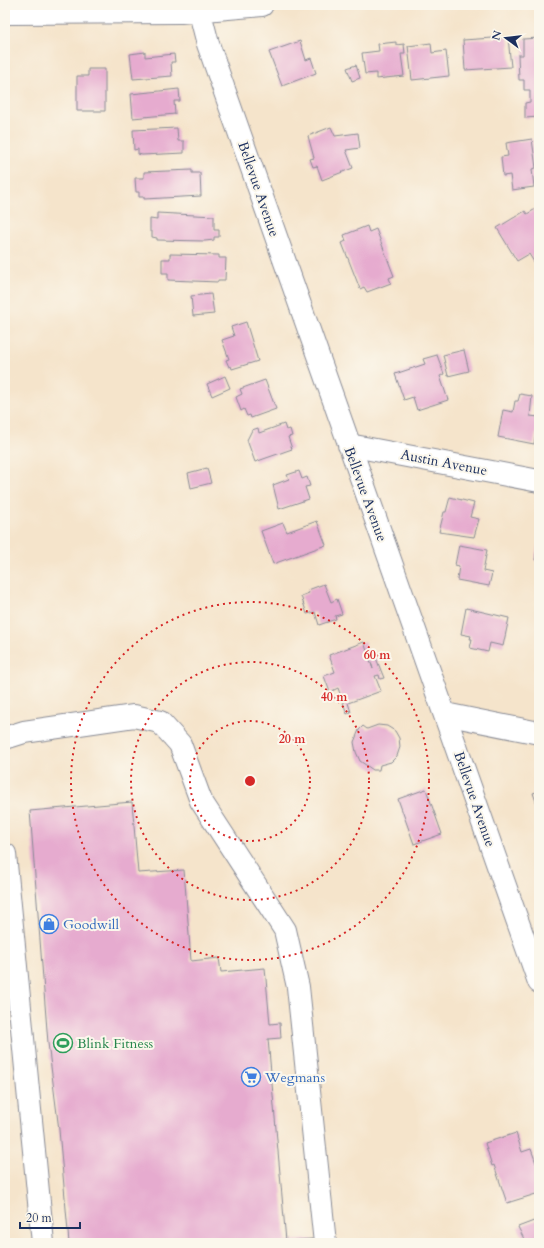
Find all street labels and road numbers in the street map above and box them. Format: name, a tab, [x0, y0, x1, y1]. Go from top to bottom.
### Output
street label: Bellevue Avenue	[233, 139, 284, 239]
street label: Bellevue Avenue	[340, 444, 391, 544]
street label: Austin Avenue	[399, 445, 489, 480]
street label: Bellevue Avenue	[449, 749, 500, 849]

